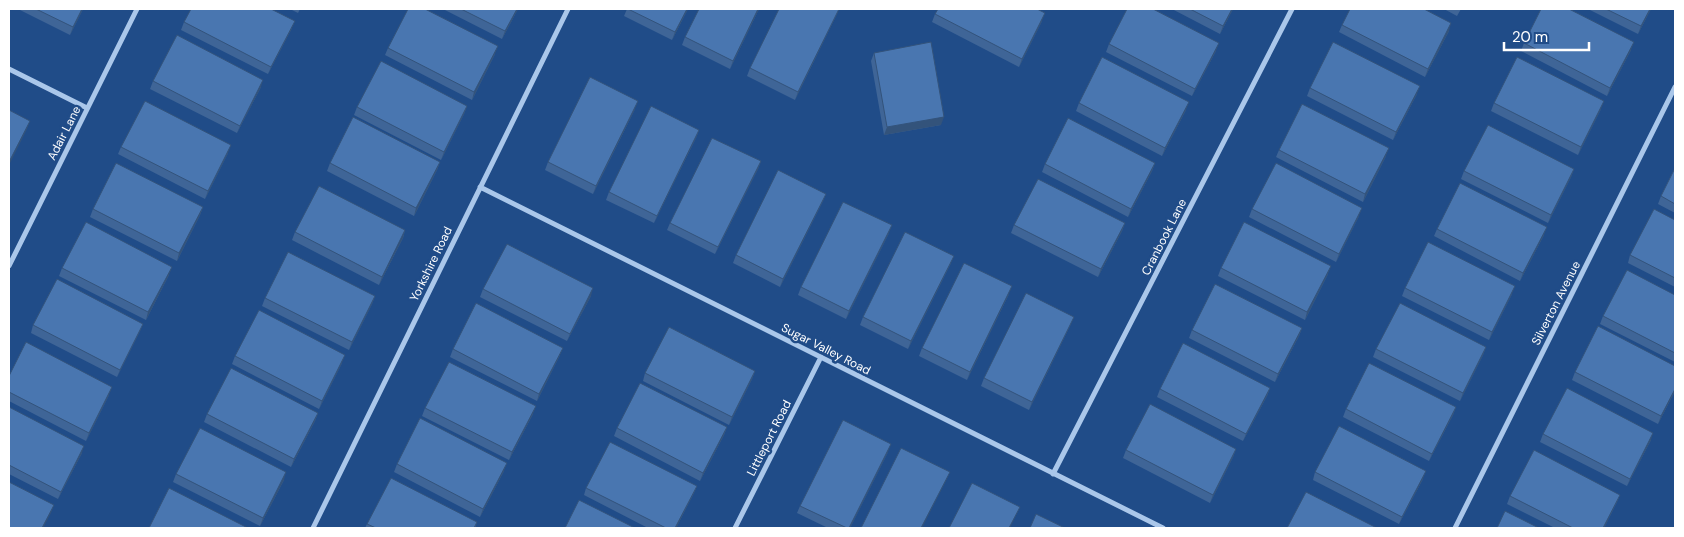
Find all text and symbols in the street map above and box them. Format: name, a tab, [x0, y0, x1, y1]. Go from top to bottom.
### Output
scale bar	[1504, 20, 1589, 52]
text: 20 m	[1512, 27, 1548, 47]
street label: Adair Lane	[44, 103, 85, 163]
street label: Cranbook Lane	[1138, 196, 1190, 278]
street label: Yorkshire Road	[406, 224, 456, 304]
street label: Silverton Avenue	[1528, 258, 1584, 348]
street label: Sugar Valley Road	[779, 320, 873, 378]
street label: Littleport Road	[743, 397, 795, 479]

